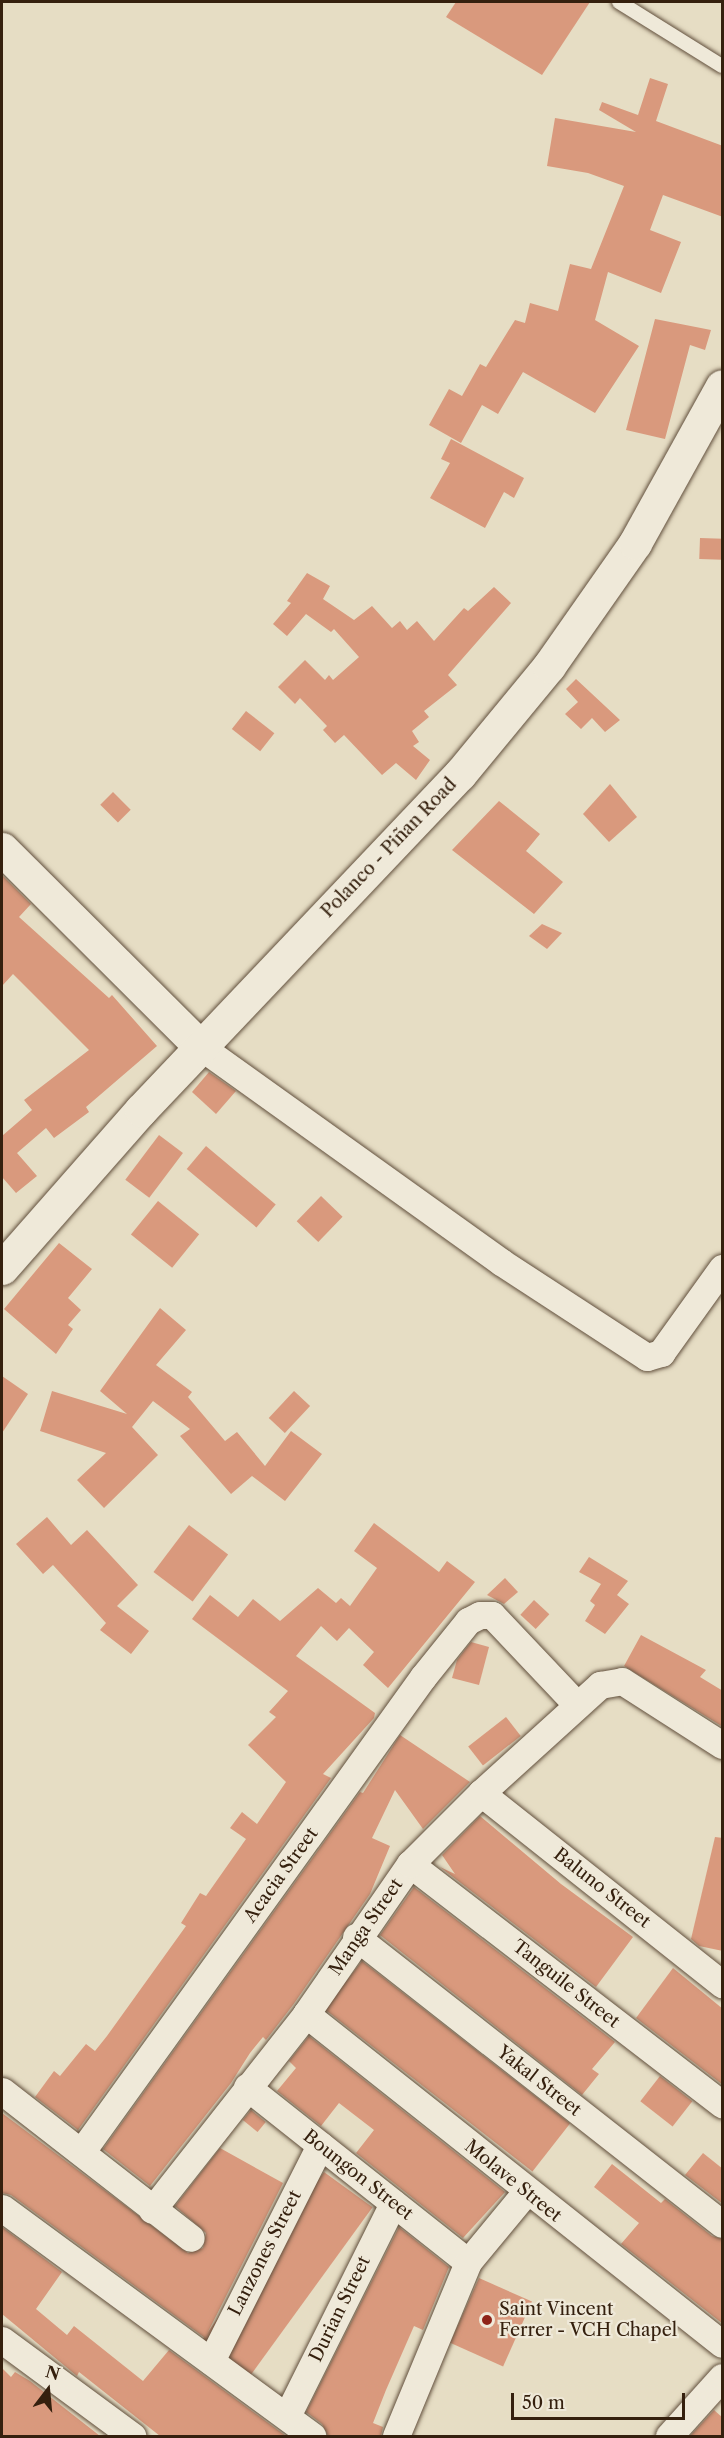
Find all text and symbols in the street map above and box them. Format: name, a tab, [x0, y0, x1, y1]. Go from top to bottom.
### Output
street label: Polanco - Piñan Road	[317, 774, 461, 922]
street label: Acacia Street	[239, 1823, 323, 1927]
street label: Baluno Street	[549, 1844, 655, 1932]
street label: Manga Street	[325, 1874, 407, 1980]
street label: Tanguile Street	[508, 1936, 624, 2032]
street label: Yakal Street	[492, 2041, 586, 2121]
street label: Boungon Street	[299, 2125, 417, 2225]
street label: Molave Street	[460, 2135, 566, 2227]
street label: Lanzones Street	[224, 2187, 306, 2319]
street label: Durian Street	[305, 2252, 375, 2366]
place label: Saint Vincent Ferrer - VCH Chapel	[499, 2299, 678, 2342]
marker: Saint Vincent Ferrer - VCH Chapel	[480, 2313, 494, 2327]
north arrow	[18, 2360, 78, 2420]
text: N	[44, 2361, 62, 2384]
scale bar	[514, 2381, 688, 2419]
text: 50 m	[522, 2392, 565, 2414]

